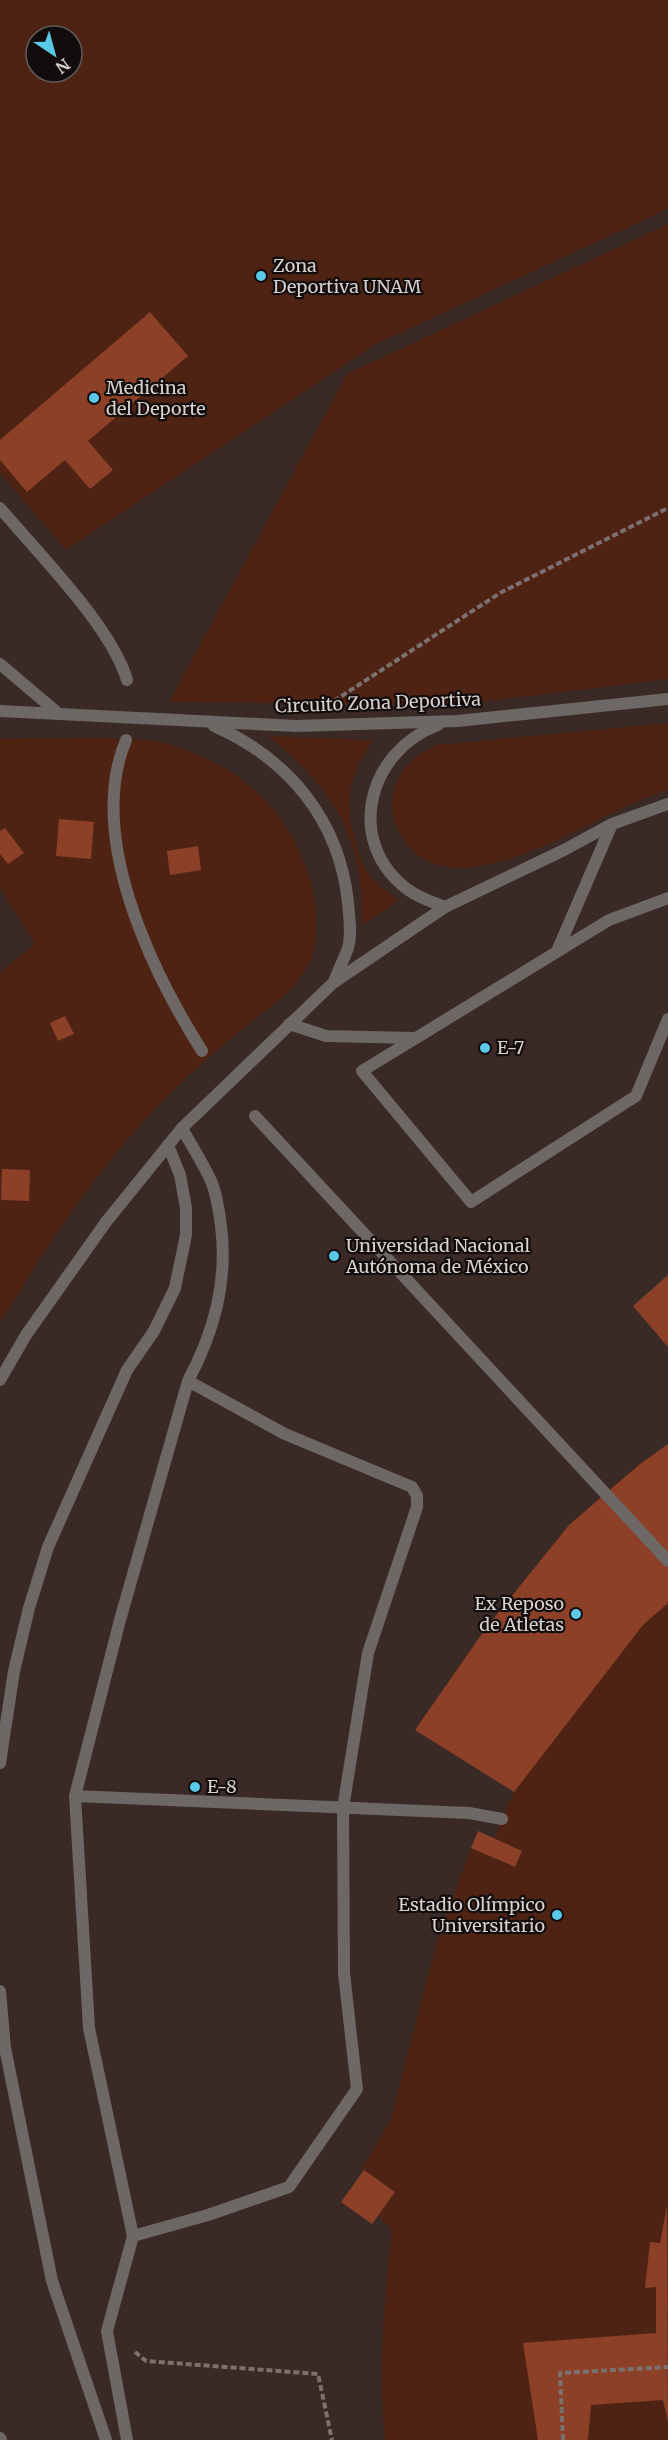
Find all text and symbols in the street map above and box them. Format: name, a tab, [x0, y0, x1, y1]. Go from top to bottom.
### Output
north arrow	[24, 24, 84, 84]
text: N	[52, 54, 74, 78]
place label: Zona Deportiva UNAM	[273, 254, 421, 298]
marker: Zona Deportiva UNAM	[254, 269, 268, 283]
place label: Medicina del Deporte	[106, 376, 206, 420]
marker: Medicina del Deporte	[87, 391, 101, 405]
street label: Circuito Zona Deportiva	[275, 687, 482, 718]
place label: E-7	[497, 1036, 524, 1059]
marker: E-7	[478, 1041, 492, 1055]
place label: Universidad Nacional Autónoma de México	[345, 1234, 530, 1278]
marker: Universidad Nacional Autónoma de México	[327, 1249, 341, 1263]
place label: Ex Reposo de Atletas	[474, 1592, 564, 1636]
marker: Ex Reposo de Atletas	[569, 1607, 583, 1621]
place label: E-8	[207, 1775, 237, 1798]
marker: E-8	[188, 1780, 202, 1794]
place label: Estadio Olímpico Universitario	[398, 1893, 545, 1937]
marker: Estadio Olímpico Universitario	[550, 1908, 564, 1922]

